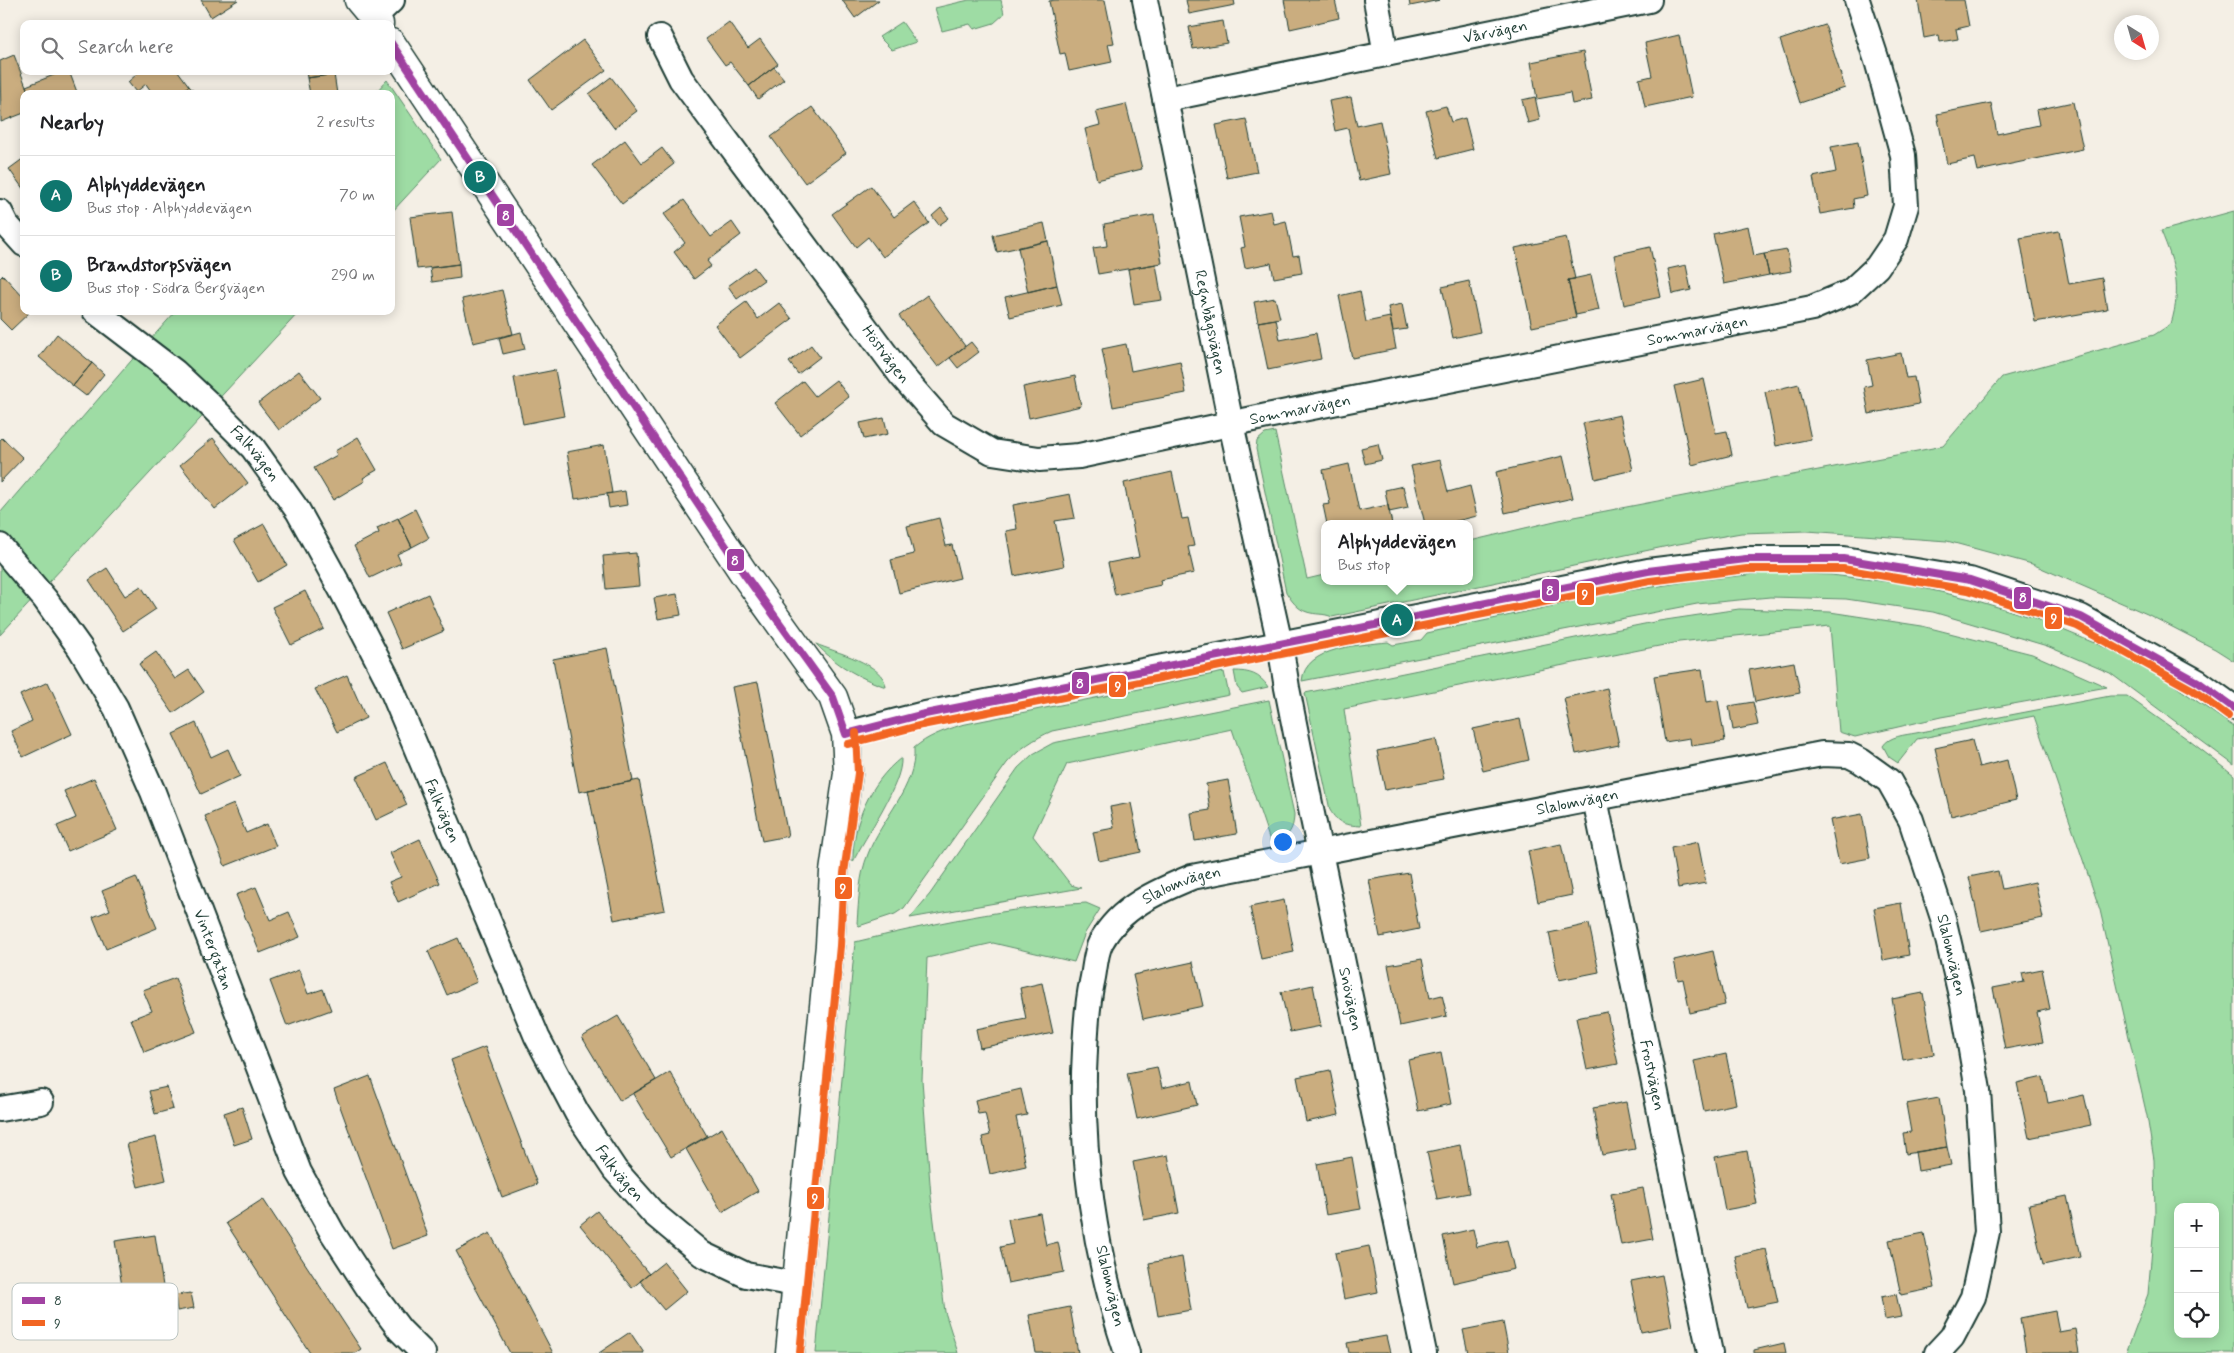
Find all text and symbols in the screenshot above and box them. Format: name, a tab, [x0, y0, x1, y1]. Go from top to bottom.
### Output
street label: Vårvägen	[1461, 15, 1529, 48]
north arrow	[2114, 15, 2159, 60]
search box	[20, 20, 395, 75]
icon: search	[38, 34, 66, 62]
text: Search here	[78, 35, 174, 60]
text: Nearby	[40, 109, 104, 137]
text: 2 results	[317, 112, 375, 133]
pin: B	[464, 158, 496, 196]
text: Alphyddevägen	[87, 173, 206, 198]
text: A	[51, 185, 61, 206]
text: 70 m	[339, 185, 375, 206]
text: Bus stop · Alphyddevägen	[87, 198, 252, 219]
line badge: 8	[496, 203, 515, 227]
text: 8	[502, 207, 510, 225]
text: Brandstorpsvägen	[87, 253, 232, 278]
text: B	[51, 265, 61, 286]
text: 290 m	[331, 265, 375, 286]
street label: Regnbågsvägen	[1190, 268, 1231, 377]
text: Bus stop · Södra Bergvägen	[87, 278, 265, 299]
street label: Sommarvägen	[1645, 310, 1750, 351]
street label: Höstvägen	[857, 321, 914, 388]
street label: Sommarvägen	[1248, 389, 1352, 430]
street label: Falkvägen	[226, 421, 284, 486]
popup	[1321, 520, 1473, 585]
text: Alphyddevägen	[1338, 530, 1456, 555]
line badge: 8	[726, 548, 745, 572]
text: 8	[731, 552, 739, 570]
text: Bus stop	[1338, 555, 1391, 576]
line badge: 8	[1541, 578, 1560, 602]
text: 8	[1546, 582, 1554, 600]
line badge: 9	[1576, 582, 1595, 606]
text: 9	[1582, 586, 1589, 604]
line badge: 8	[2013, 586, 2032, 610]
text: 8	[2019, 589, 2027, 607]
pin: A	[1381, 601, 1413, 639]
line badge: 9	[2044, 606, 2063, 630]
text: 9	[2051, 610, 2058, 628]
line badge: 8	[1071, 671, 1090, 695]
line badge: 9	[1108, 674, 1127, 698]
text: 8	[1076, 675, 1084, 693]
text: 9	[1115, 678, 1122, 696]
street label: Falkvägen	[420, 776, 465, 846]
street label: Slalomvägen	[1534, 783, 1620, 820]
your location	[1270, 829, 1296, 855]
street label: Slalomvägen	[1138, 861, 1223, 909]
line badge: 9	[834, 876, 853, 900]
text: 9	[840, 880, 847, 898]
street label: Vintergatan	[188, 906, 238, 992]
street label: Slalomvägen	[1932, 912, 1971, 998]
street label: Snövägen	[1334, 965, 1367, 1033]
street label: Frostvägen	[1635, 1038, 1670, 1112]
street label: Falkvägen	[591, 1141, 649, 1206]
line badge: 9	[806, 1186, 825, 1210]
text: 9	[812, 1190, 819, 1208]
map controls	[2174, 1203, 2219, 1338]
button: +	[2174, 1203, 2219, 1248]
street label: Slalomvägen	[1090, 1243, 1130, 1329]
button: −	[2174, 1248, 2219, 1293]
legend	[12, 1283, 178, 1340]
text: 8	[54, 1292, 62, 1310]
button: locate	[2174, 1293, 2219, 1338]
text: 9	[54, 1315, 61, 1333]

